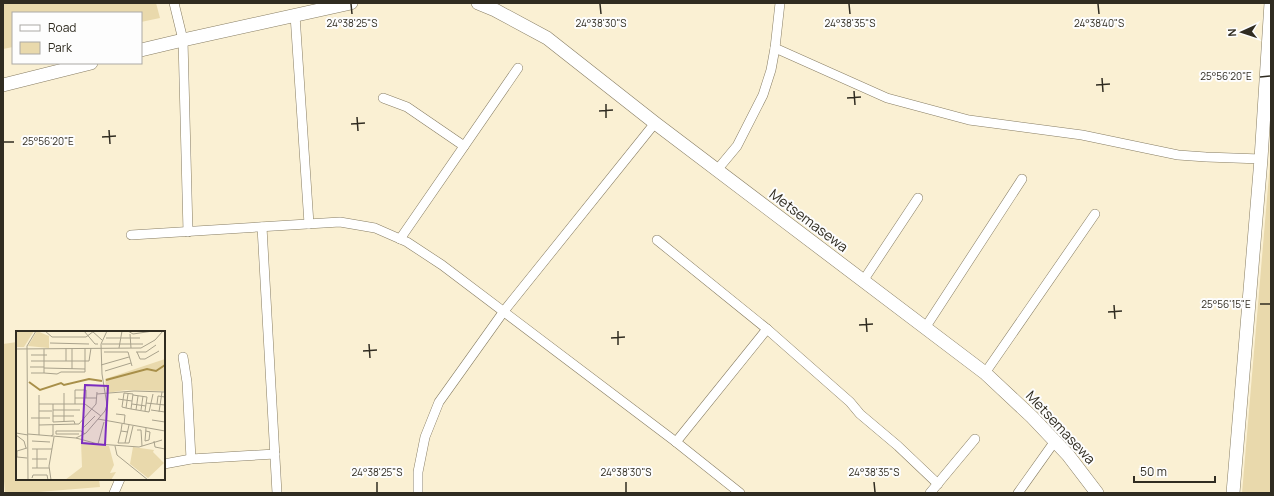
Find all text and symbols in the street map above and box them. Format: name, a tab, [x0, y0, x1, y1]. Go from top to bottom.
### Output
legend	[12, 12, 142, 64]
north arrow	[1222, 12, 1262, 52]
text: 24°38'25"S	[327, 16, 377, 30]
text: 24°38'30"S	[575, 16, 627, 30]
text: 24°38'35"S	[825, 16, 875, 30]
text: 24°38'40"S	[1074, 16, 1124, 30]
text: Road	[48, 19, 76, 36]
text: N	[1224, 28, 1239, 37]
text: Park	[48, 39, 73, 56]
text: 25°56'20"E	[1200, 69, 1252, 83]
text: 25°56'20"E	[22, 134, 74, 148]
street label: Metsemasewa	[766, 184, 852, 256]
text: 25°56'15"E	[1201, 297, 1251, 311]
inset map	[16, 331, 165, 480]
street label: Metsemasewa	[1022, 386, 1100, 468]
scale bar	[1134, 458, 1215, 484]
text: 50 m	[1140, 463, 1167, 480]
text: 24°38'25"S	[352, 465, 402, 479]
text: 24°38'30"S	[600, 465, 652, 479]
text: 24°38'35"S	[849, 465, 899, 479]

